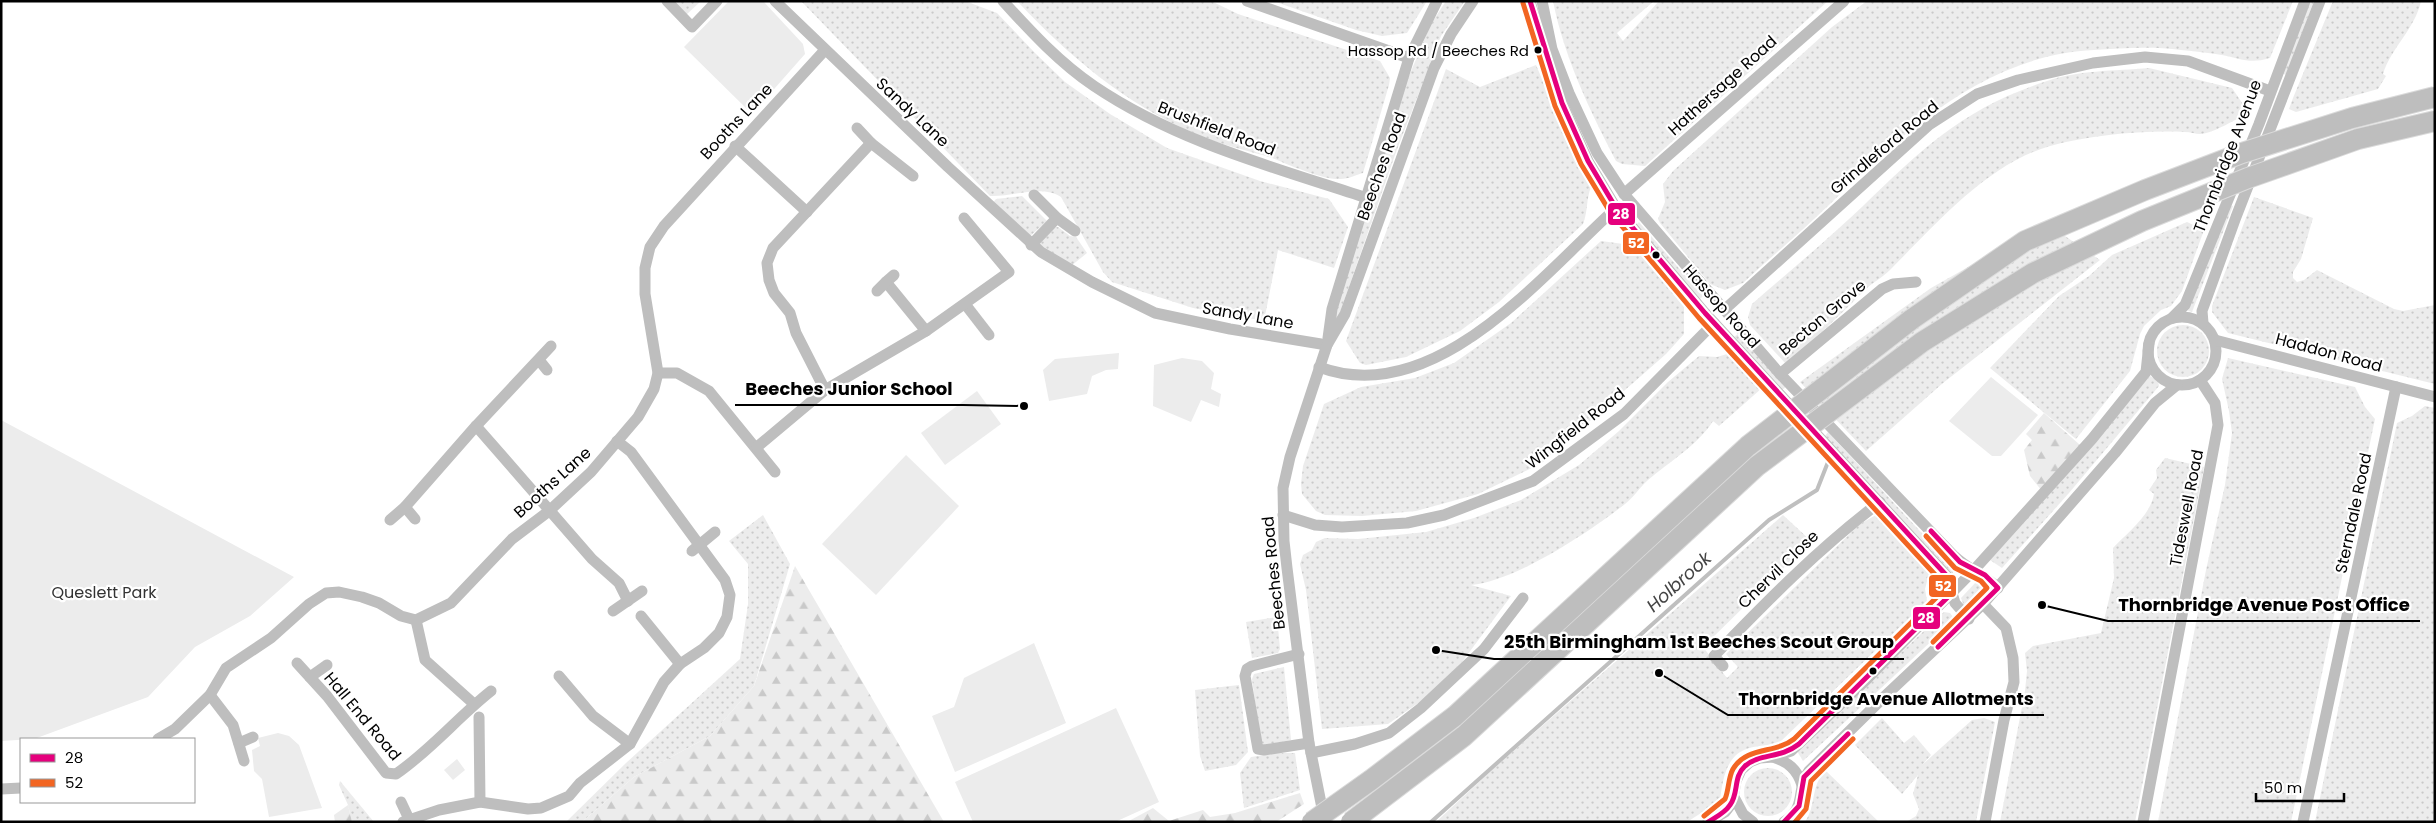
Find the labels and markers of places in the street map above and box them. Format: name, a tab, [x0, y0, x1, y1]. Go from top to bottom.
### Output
place label: Hassop Rd / Beeches Rd	[1348, 40, 1529, 61]
marker: Hassop Rd / Beeches Rd	[1533, 45, 1543, 55]
unlabelled marker	[1651, 250, 1661, 260]
callout: Beeches Junior School	[735, 372, 963, 405]
callout: Thornbridge Avenue Post Office	[2108, 588, 2420, 621]
callout: 25th Birmingham 1st Beeches Scout Group	[1494, 626, 1904, 659]
unlabelled marker	[1868, 666, 1878, 676]
callout: Thornbridge Avenue Allotments	[1728, 682, 2044, 715]

